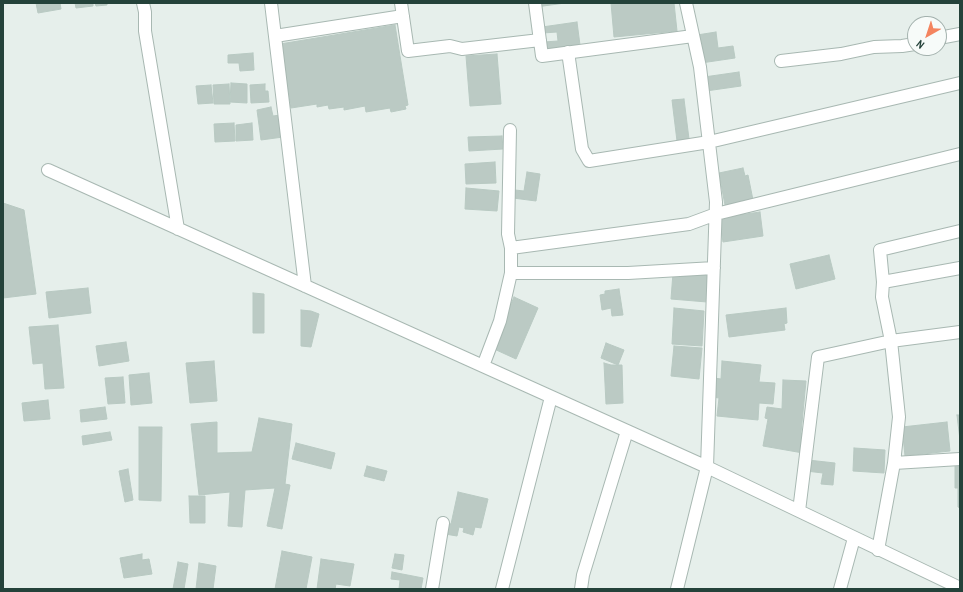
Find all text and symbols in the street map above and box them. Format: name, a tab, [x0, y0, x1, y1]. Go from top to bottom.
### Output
north arrow	[907, 16, 947, 56]
text: N	[913, 37, 927, 52]

